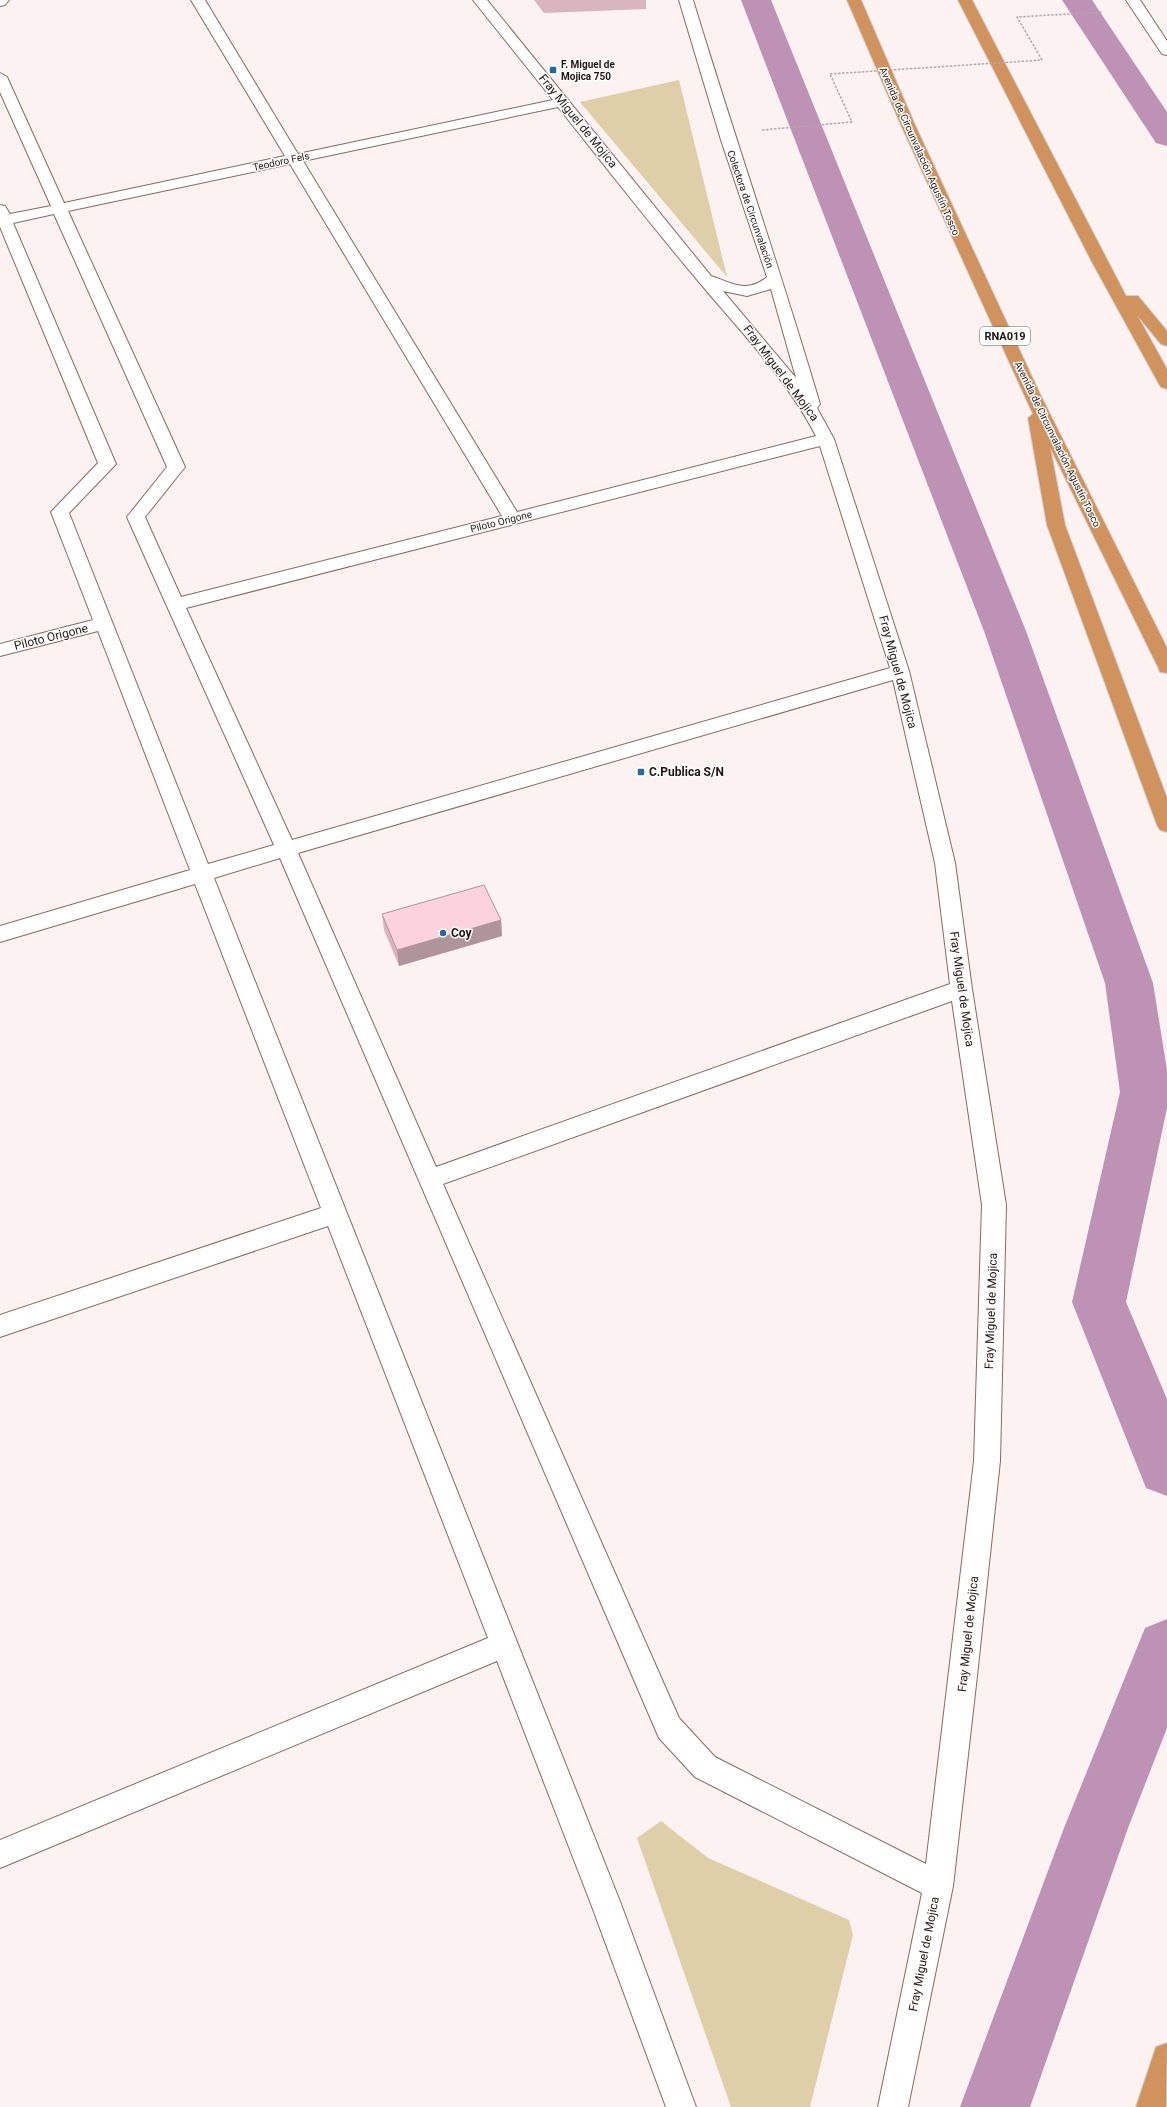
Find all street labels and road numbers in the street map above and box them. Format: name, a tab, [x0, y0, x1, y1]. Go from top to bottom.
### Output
street label: Avenida de Circunvalación Agustín Tosco	[877, 65, 962, 237]
street label: Fray Miguel de Mojica	[536, 71, 620, 171]
street label: Colectora de Circunvalación	[725, 149, 776, 270]
street label: Teodoro Fels	[252, 150, 310, 173]
street label: Fray Miguel de Mojica	[740, 322, 822, 424]
road number: RNA019	[980, 327, 1030, 345]
street label: Avenida de Circunvalación Agustín Tosco	[1013, 360, 1103, 529]
street label: Piloto Origone	[469, 509, 533, 534]
street label: Fray Miguel de Mojica	[876, 614, 920, 730]
street label: Piloto Origone	[13, 621, 89, 653]
street label: Fray Miguel de Mojica	[947, 930, 977, 1048]
street label: Fray Miguel de Mojica	[982, 1253, 1000, 1369]
street label: Fray Miguel de Mojica	[955, 1575, 981, 1693]
street label: Fray Miguel de Mojica	[906, 1896, 942, 2012]

